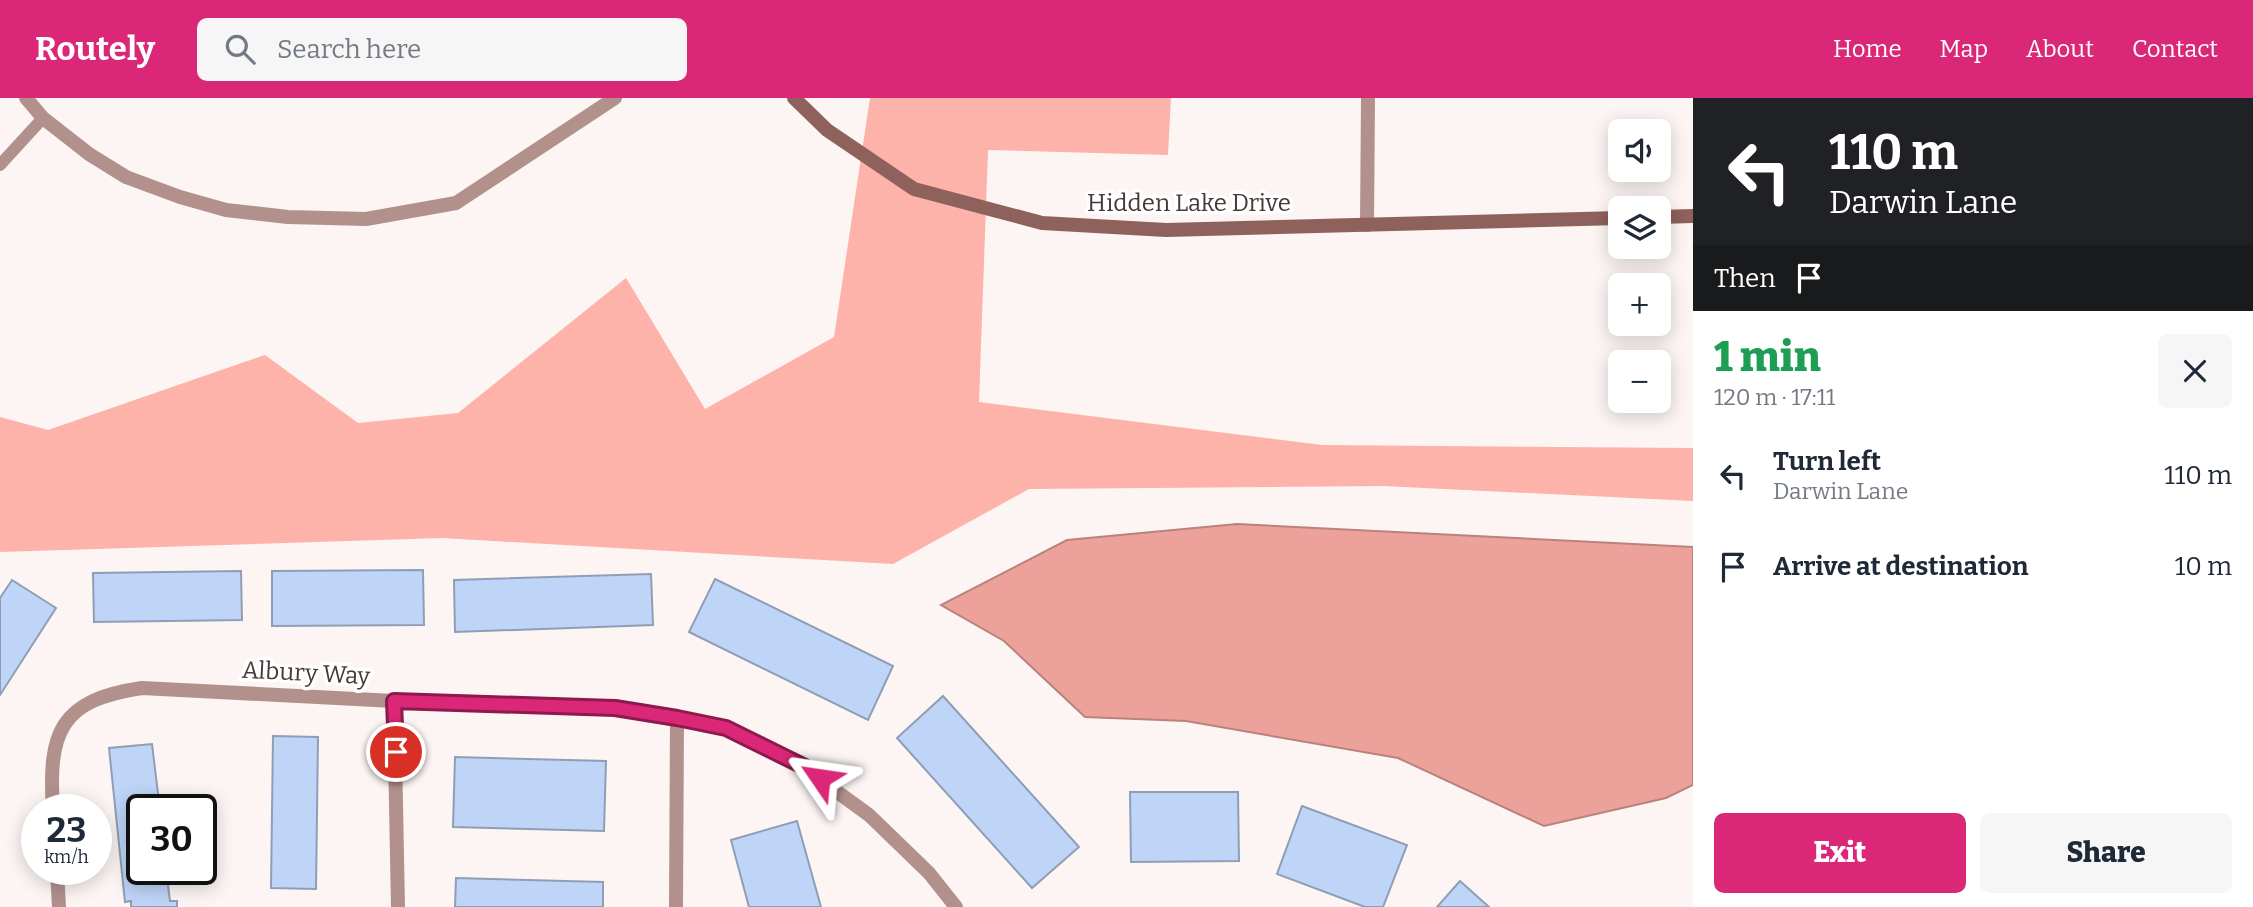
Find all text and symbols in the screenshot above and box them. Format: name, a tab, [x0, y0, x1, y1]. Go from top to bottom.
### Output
search box	[197, 18, 687, 81]
text: Routely	[35, 29, 155, 69]
icon: search	[221, 30, 259, 68]
text: Search here	[277, 34, 421, 65]
text: Home	[1833, 35, 1902, 63]
text: Map	[1940, 35, 1988, 63]
text: About	[2026, 35, 2094, 63]
text: Contact	[2132, 35, 2218, 63]
map controls	[1608, 119, 1671, 413]
button: sound	[1608, 119, 1671, 182]
text: 110 m	[1829, 123, 1958, 182]
icon: left	[1714, 126, 1805, 217]
text: Darwin Lane	[1829, 183, 2017, 221]
street label: Hidden Lake Drive	[1087, 189, 1291, 217]
button: layers	[1608, 196, 1671, 259]
icon: arrive	[1790, 259, 1828, 297]
text: Then	[1714, 263, 1776, 294]
button: +	[1608, 273, 1671, 336]
text: 1 min	[1714, 332, 1821, 382]
button: close	[2158, 334, 2232, 408]
button: −	[1608, 350, 1671, 413]
text: 120 m · 17:11	[1714, 383, 1835, 411]
text: Turn left	[1773, 446, 1881, 477]
icon: left	[1714, 457, 1752, 495]
text: 110 m	[2164, 460, 2232, 491]
text: Darwin Lane	[1773, 477, 1908, 505]
icon: arrive	[1714, 548, 1752, 586]
text: Arrive at destination	[1773, 551, 2028, 582]
text: 10 m	[2175, 551, 2232, 582]
street label: Albury Way	[241, 656, 371, 690]
pin	[366, 722, 426, 782]
icon: arrive	[377, 733, 415, 771]
position arrow	[783, 741, 857, 815]
speed limit sign: 30	[126, 794, 217, 885]
text: 23	[47, 809, 86, 851]
button: Exit	[1714, 813, 1966, 893]
button: Share	[1980, 813, 2232, 893]
text: km/h	[44, 846, 89, 868]

